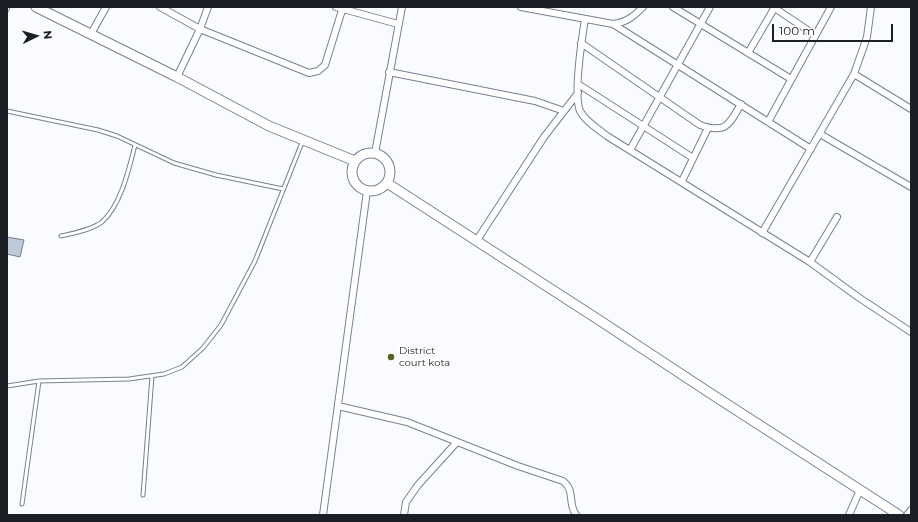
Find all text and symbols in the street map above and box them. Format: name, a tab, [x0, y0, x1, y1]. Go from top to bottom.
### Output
north arrow	[16, 16, 56, 56]
scale bar	[774, 16, 895, 42]
text: 100 m	[779, 23, 815, 38]
text: N	[41, 30, 55, 40]
place label: District court kota	[399, 345, 450, 368]
marker: District court kota	[386, 352, 396, 362]

